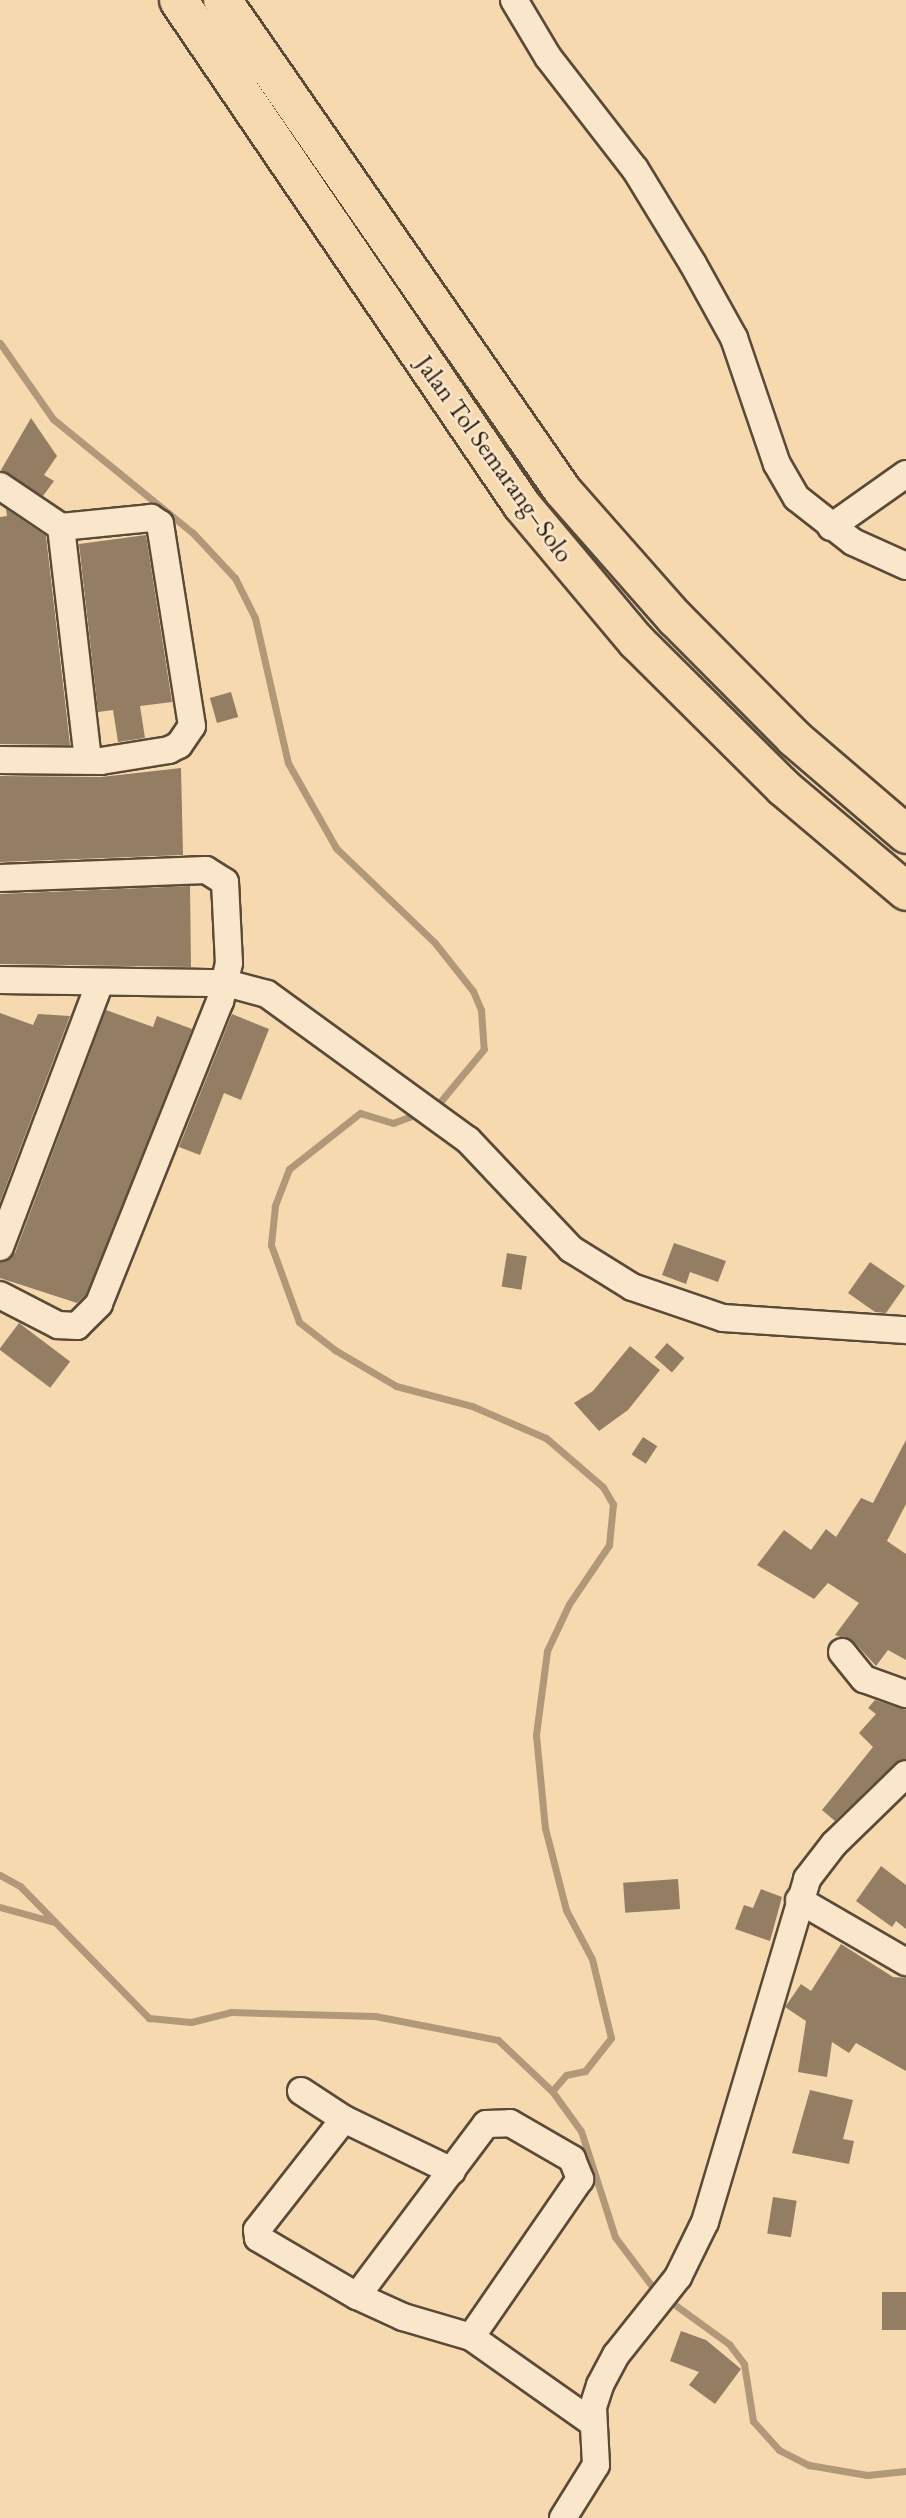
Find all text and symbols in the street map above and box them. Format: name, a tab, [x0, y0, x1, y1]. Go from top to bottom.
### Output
street label: Jalan Tol Semarang–Solo	[408, 349, 580, 569]

